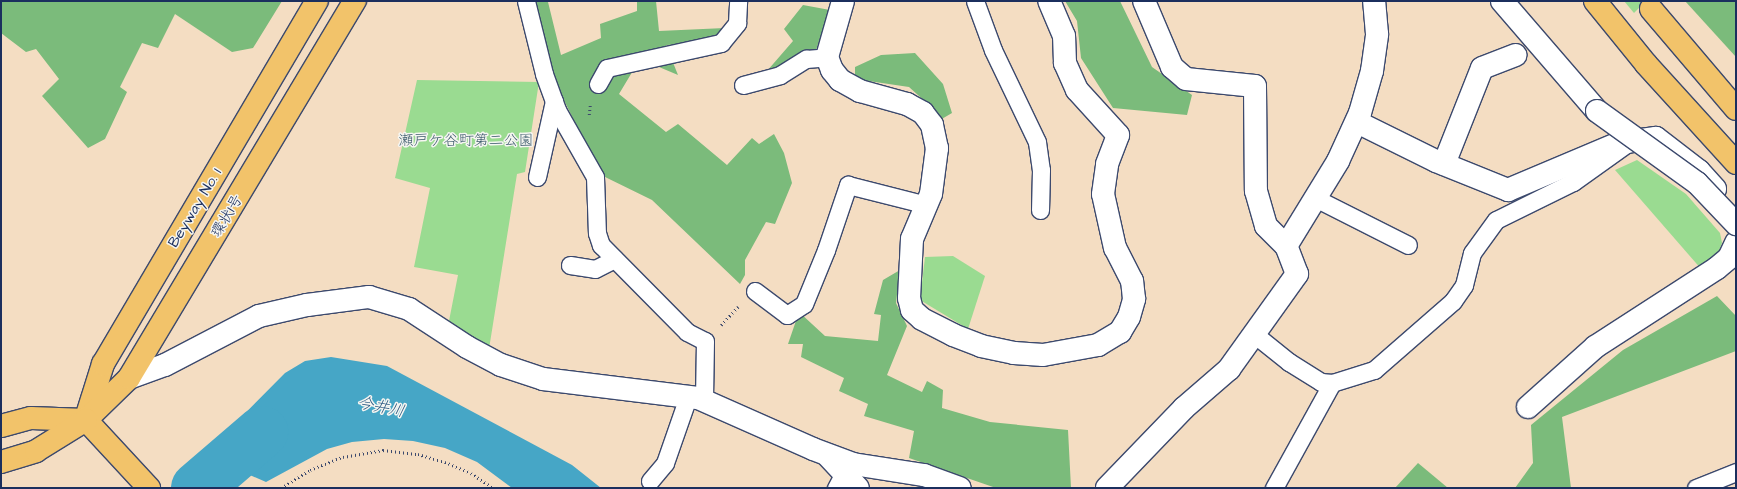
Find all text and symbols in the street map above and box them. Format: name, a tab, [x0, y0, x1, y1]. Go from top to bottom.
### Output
park label: 瀬戸ケ谷町第二公園	[399, 132, 533, 150]
street label: Beyway No. 1	[164, 165, 226, 251]
street label: 環状1号	[207, 191, 247, 241]
water label: 今井川	[356, 393, 406, 421]

